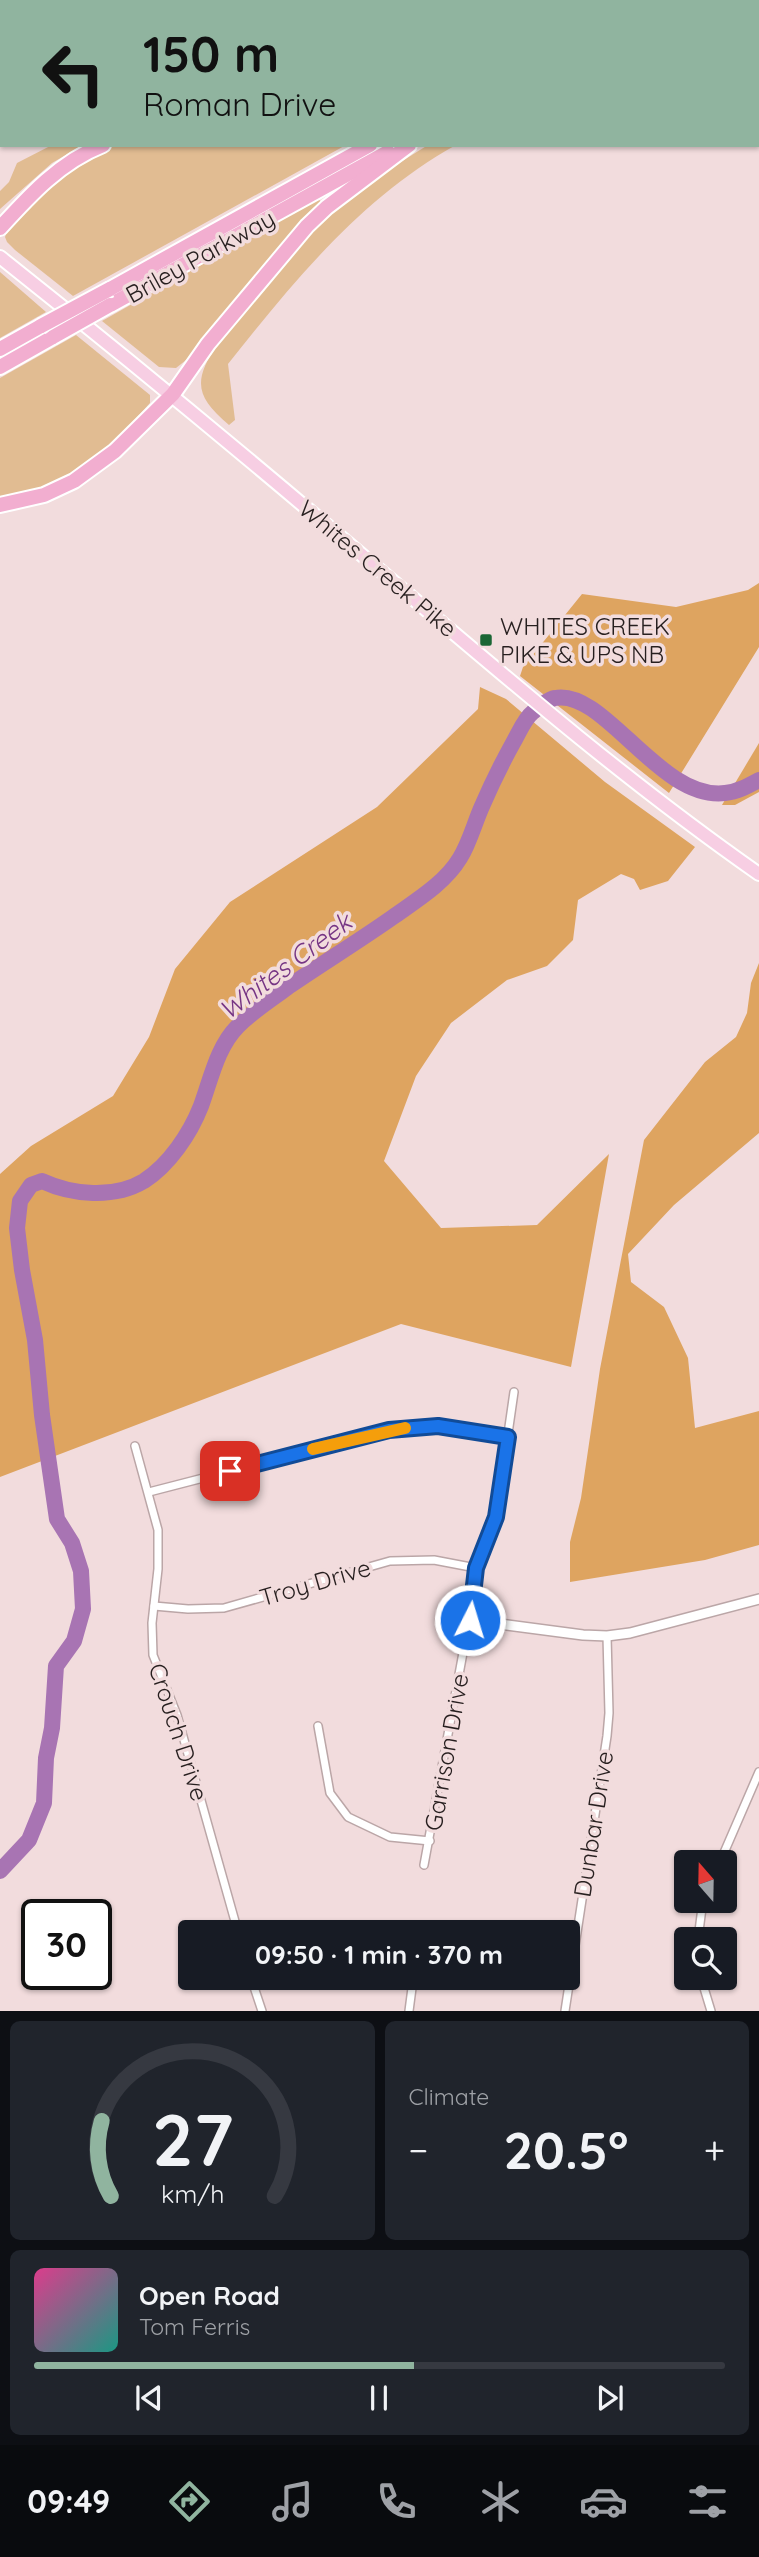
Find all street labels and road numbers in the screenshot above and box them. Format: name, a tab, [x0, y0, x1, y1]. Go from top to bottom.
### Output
street label: Briley Parkway	[120, 203, 280, 309]
street label: Whites Creek Pike	[293, 493, 463, 643]
street label: Troy Drive	[256, 1552, 374, 1612]
street label: Crouch Drive	[143, 1659, 215, 1805]
street label: Garrison Drive	[417, 1671, 475, 1833]
street label: Dunbar Drive	[567, 1749, 619, 1899]

